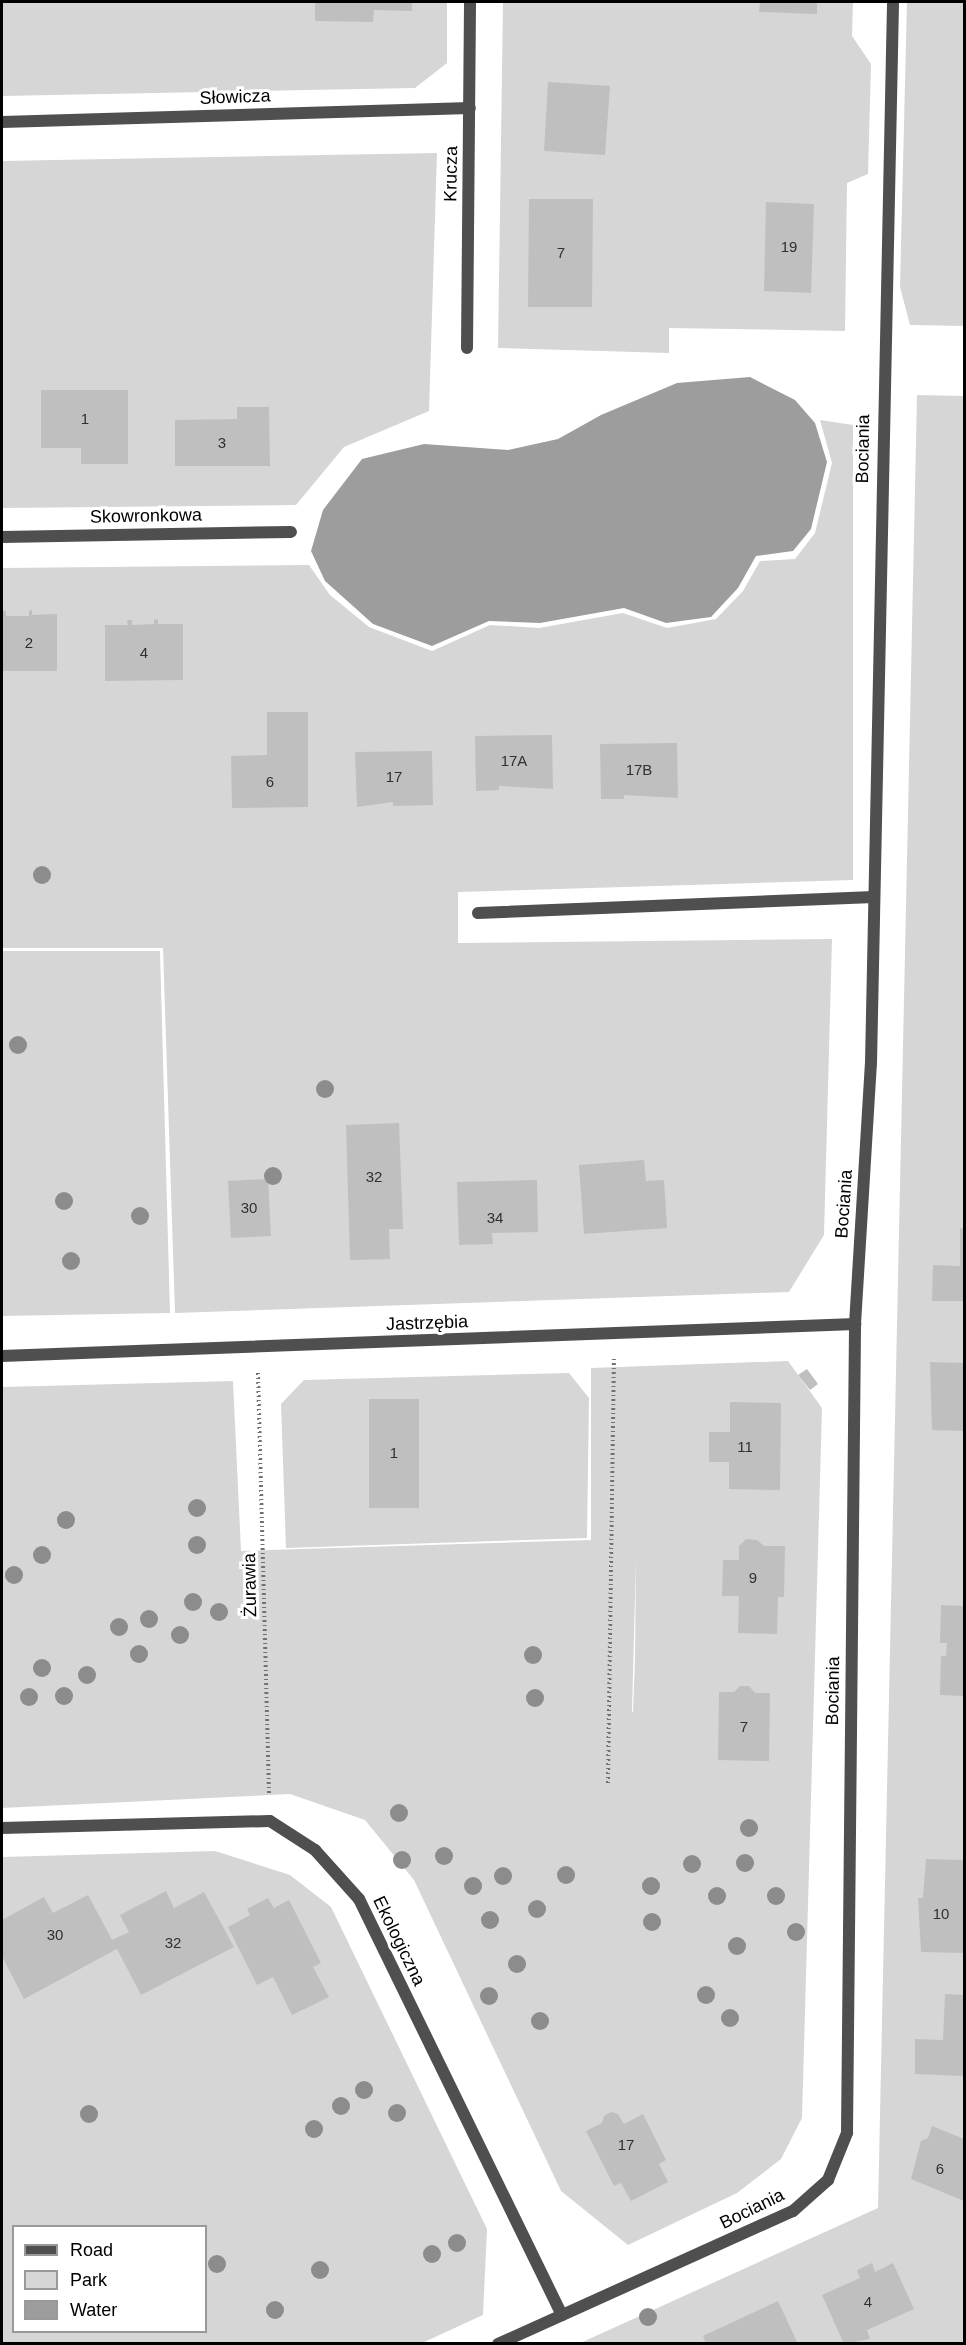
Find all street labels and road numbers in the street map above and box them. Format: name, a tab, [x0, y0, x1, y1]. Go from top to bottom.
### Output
street label: Słowicza	[199, 85, 271, 109]
street label: Krucza	[440, 146, 462, 202]
street label: Bociania	[852, 414, 874, 484]
street label: Skowronkowa	[90, 504, 202, 528]
street label: Bociania	[831, 1169, 857, 1239]
street label: Jastrzębia	[386, 1311, 468, 1335]
street label: Żurawia	[239, 1553, 261, 1617]
street label: Bociania	[822, 1656, 844, 1726]
street label: Ekologiczna	[368, 1893, 430, 1989]
street label: Bociania	[716, 2184, 788, 2234]

